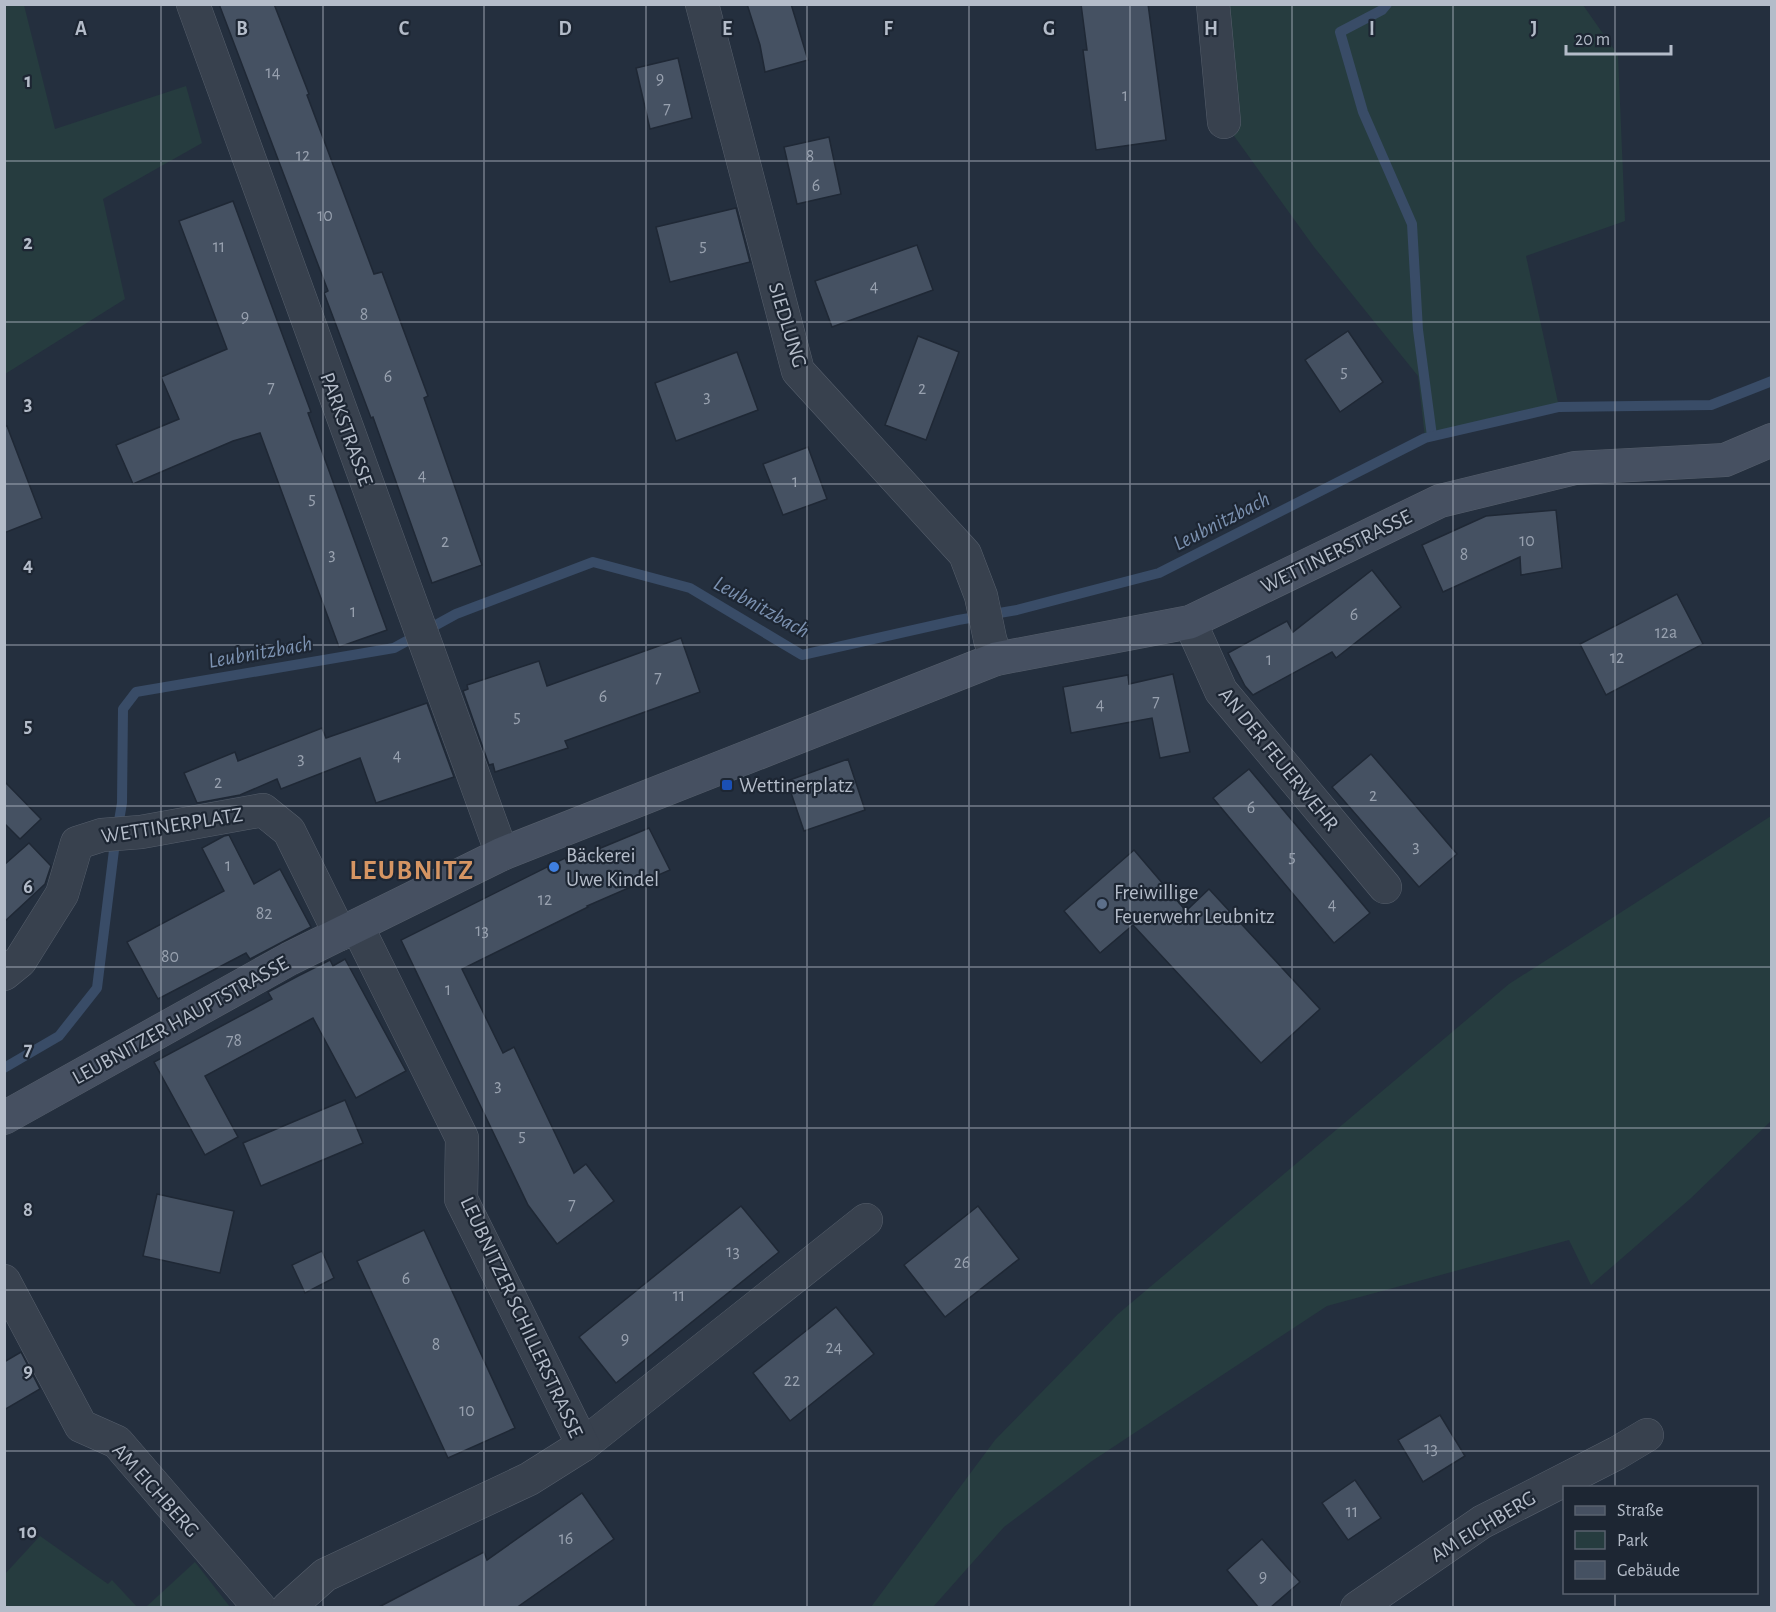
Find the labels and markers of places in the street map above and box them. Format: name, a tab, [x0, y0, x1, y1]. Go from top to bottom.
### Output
place label: Wettinerplatz	[739, 775, 853, 796]
marker: Wettinerplatz	[720, 778, 734, 792]
place label: Bäckerei Uwe Kindel	[566, 845, 659, 890]
marker: Bäckerei Uwe Kindel	[547, 860, 561, 874]
place label: Freiwillige Feuerwehr Leubnitz	[1114, 882, 1275, 927]
marker: Freiwillige Feuerwehr Leubnitz	[1095, 897, 1109, 911]

